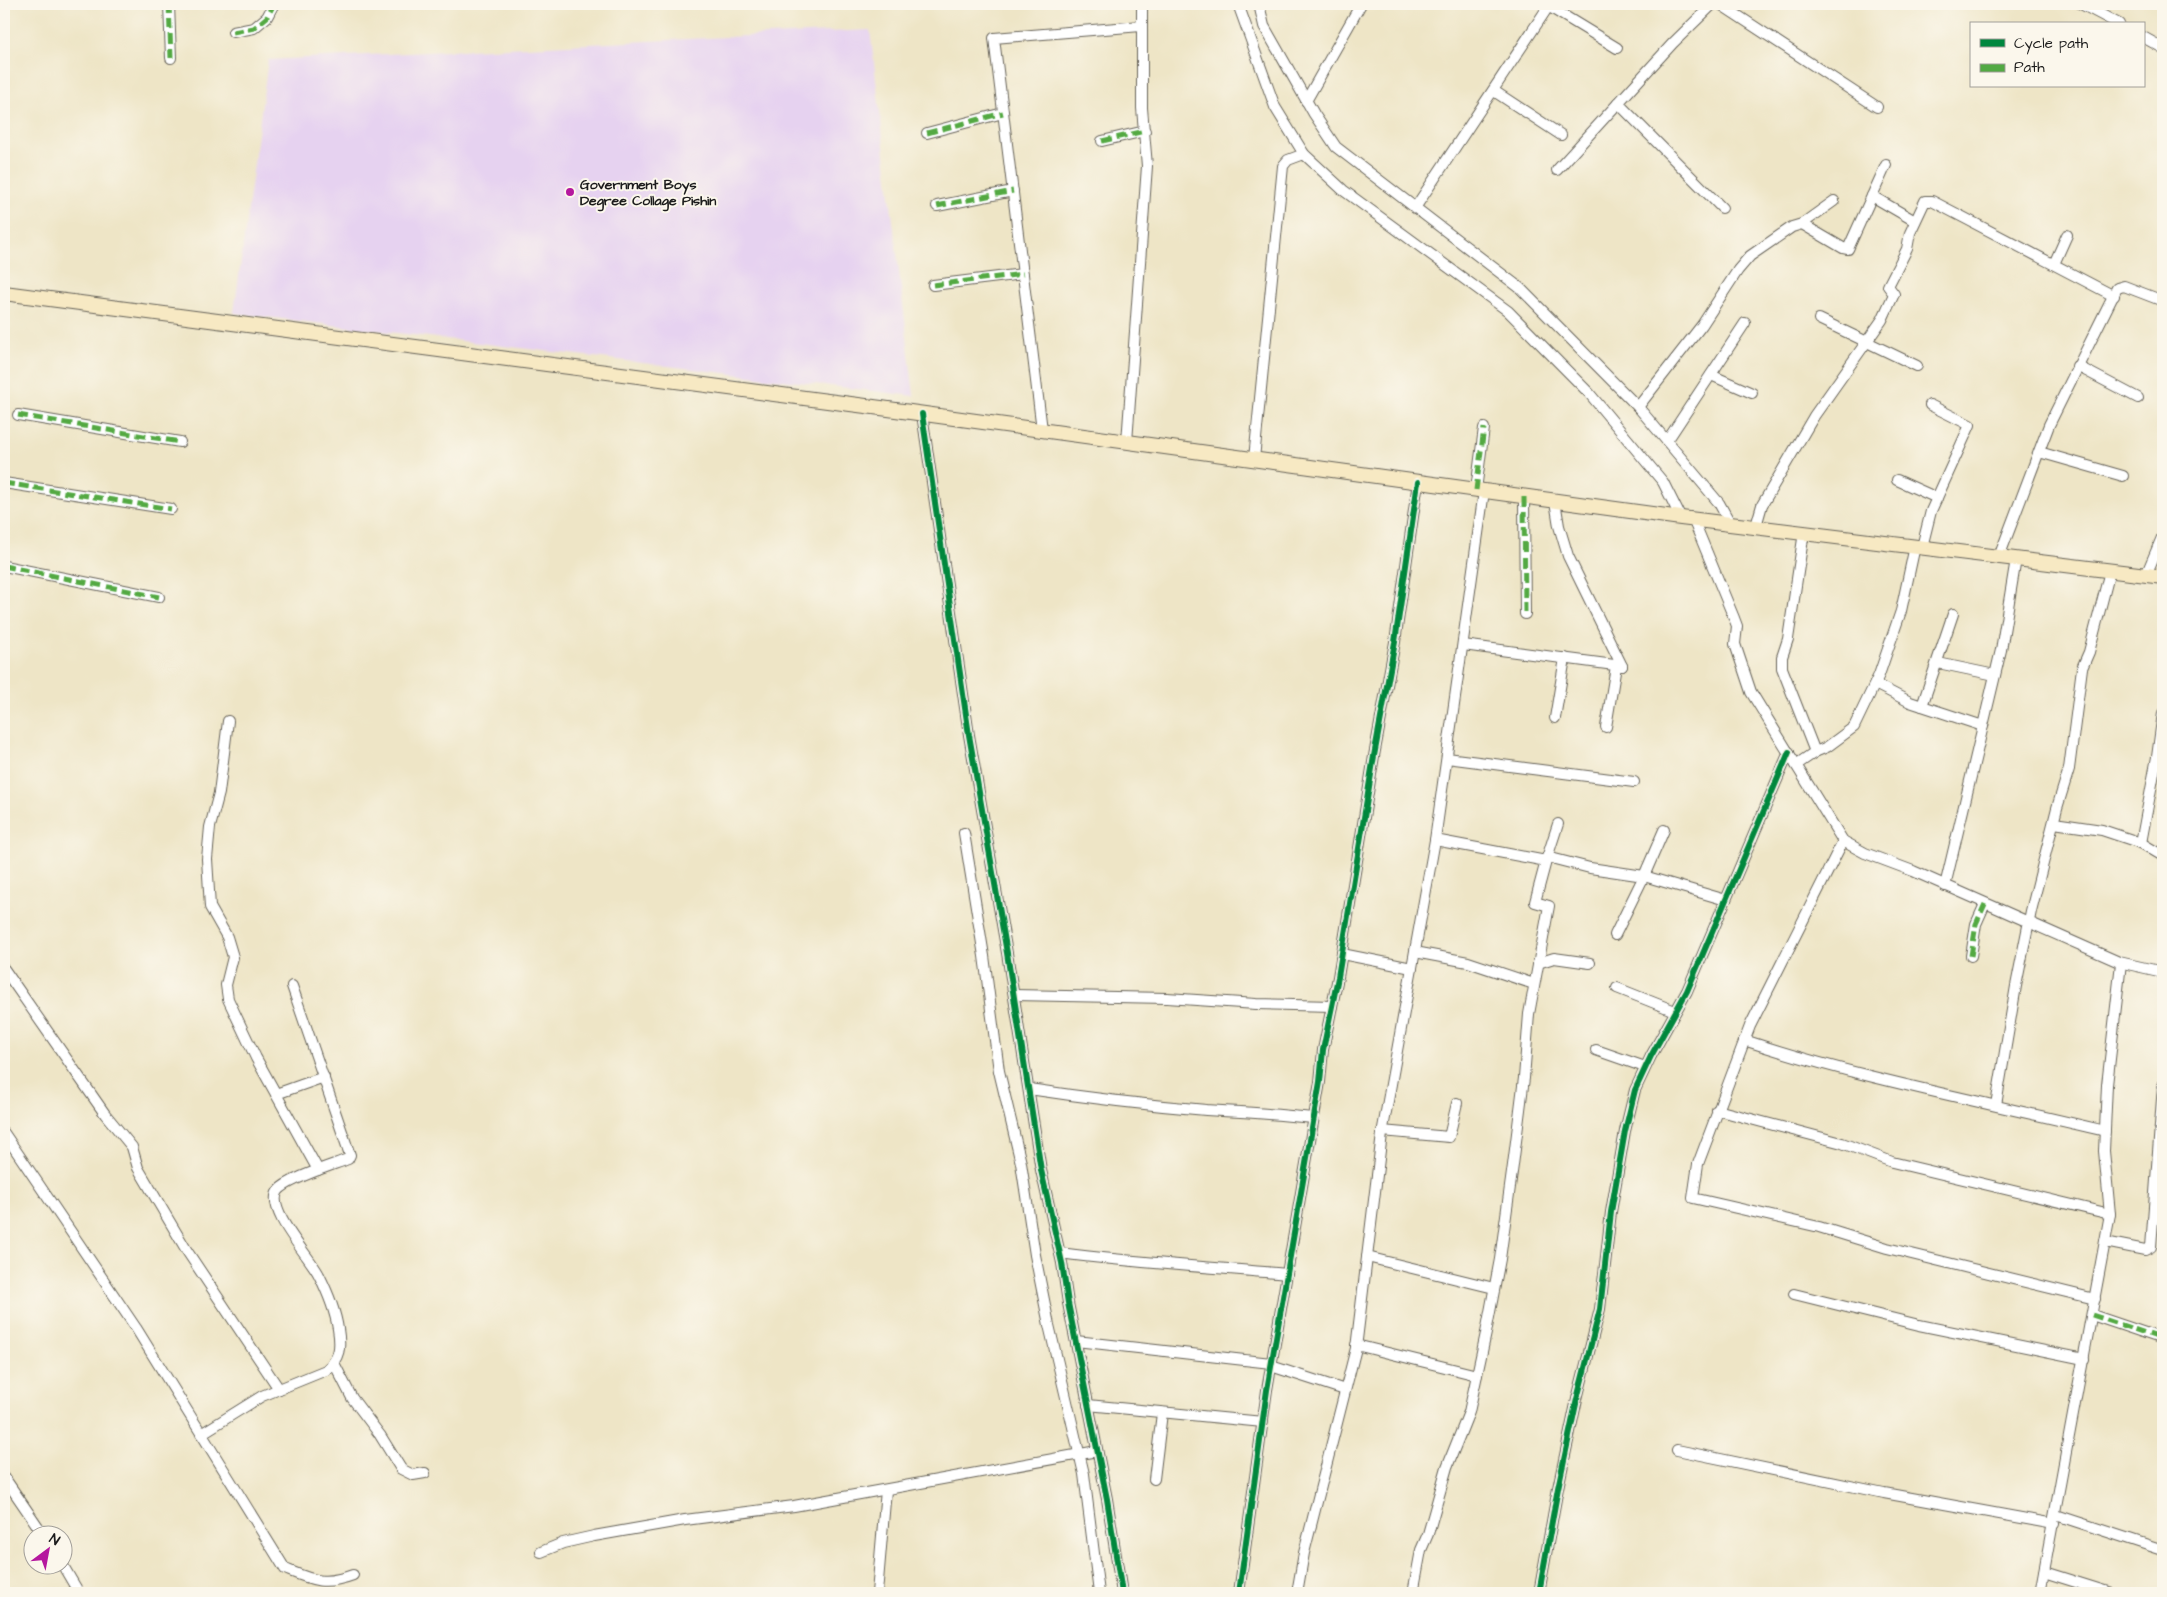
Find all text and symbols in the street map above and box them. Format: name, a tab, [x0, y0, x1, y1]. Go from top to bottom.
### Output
legend	[1970, 22, 2144, 88]
text: Cycle path	[2014, 33, 2089, 55]
text: Path	[2014, 57, 2045, 78]
place label: Government Boys Degree Collage Pishin	[580, 175, 716, 212]
marker: Government Boys Degree Collage Pishin	[564, 186, 576, 198]
north arrow	[22, 1524, 72, 1574]
text: N	[45, 1529, 64, 1551]

